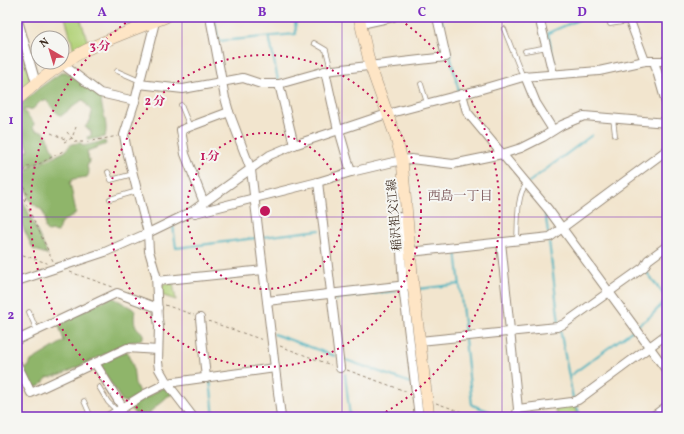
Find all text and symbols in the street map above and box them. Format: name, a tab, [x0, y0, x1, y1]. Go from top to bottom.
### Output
text: A	[97, 4, 107, 22]
text: B	[258, 4, 267, 22]
text: C	[418, 4, 426, 22]
text: D	[577, 4, 587, 22]
north arrow	[30, 30, 70, 70]
text: N	[37, 35, 53, 52]
text: 3 分	[90, 39, 110, 55]
text: 2 分	[145, 94, 165, 110]
text: 1	[8, 112, 14, 130]
text: 1 分	[200, 149, 220, 165]
street label: 稲沢祖父江線	[384, 178, 406, 251]
district label: 西島一丁目	[427, 188, 493, 206]
centre of rings	[258, 204, 272, 218]
text: 2	[8, 307, 15, 325]

